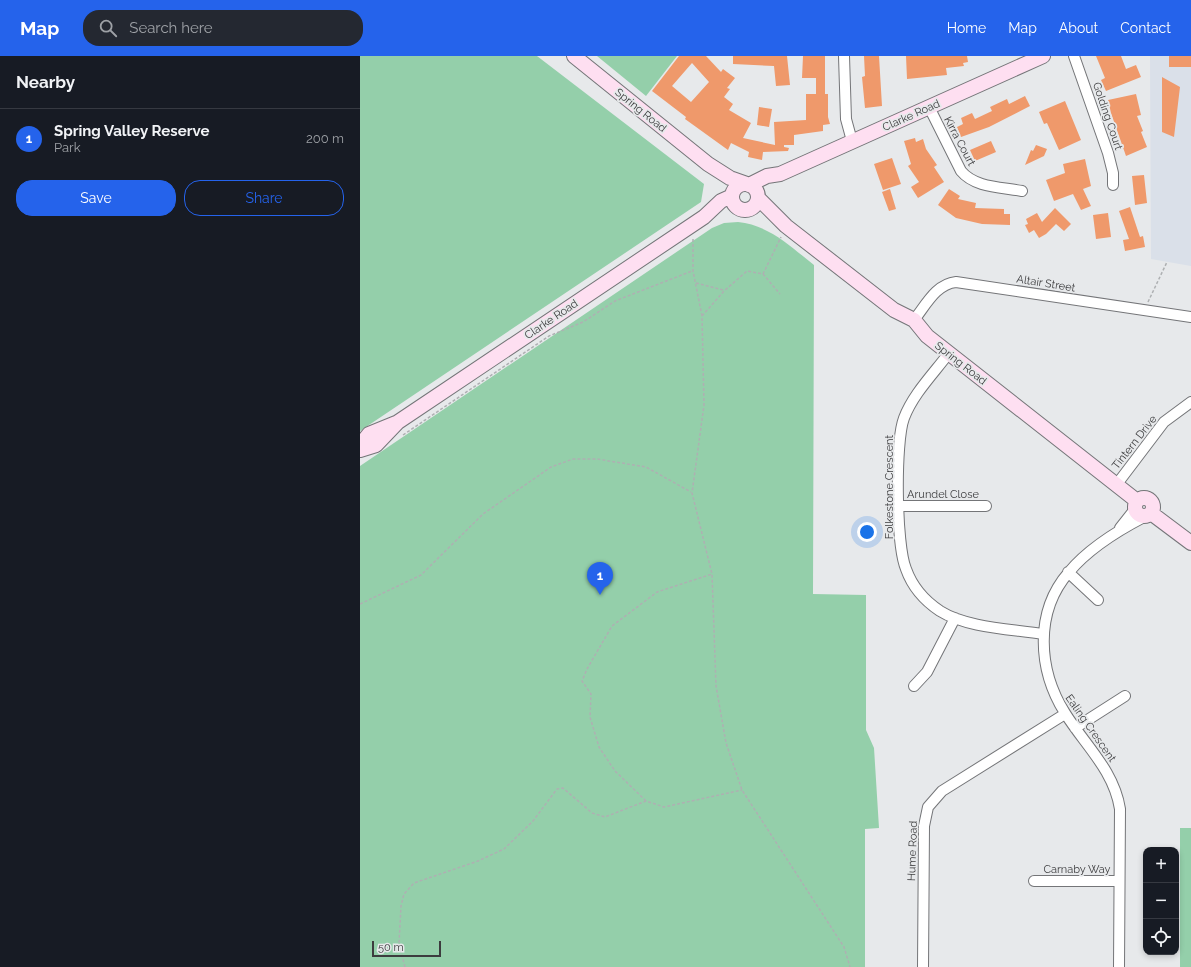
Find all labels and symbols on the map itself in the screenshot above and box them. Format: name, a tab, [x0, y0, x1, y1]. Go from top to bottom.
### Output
street label: Golding Court	[1090, 81, 1125, 152]
street label: Spring Road	[612, 86, 669, 135]
street label: Clarke Road	[880, 97, 942, 134]
street label: Kirra Court	[941, 114, 978, 168]
street label: Altair Street	[1016, 272, 1077, 295]
street label: Clarke Road	[522, 297, 581, 342]
street label: Spring Road	[932, 339, 989, 388]
street label: Tintern Drive	[1109, 412, 1160, 472]
street label: Folkestone Crescent	[883, 435, 896, 539]
street label: Arundel Close	[907, 488, 979, 501]
your location	[857, 522, 877, 542]
pin: 1	[587, 562, 613, 595]
street label: Ealing Crescent	[1062, 692, 1119, 765]
street label: Hume Road	[905, 820, 920, 881]
street label: Carnaby Way	[1043, 863, 1111, 876]
scale bar	[372, 939, 441, 958]

